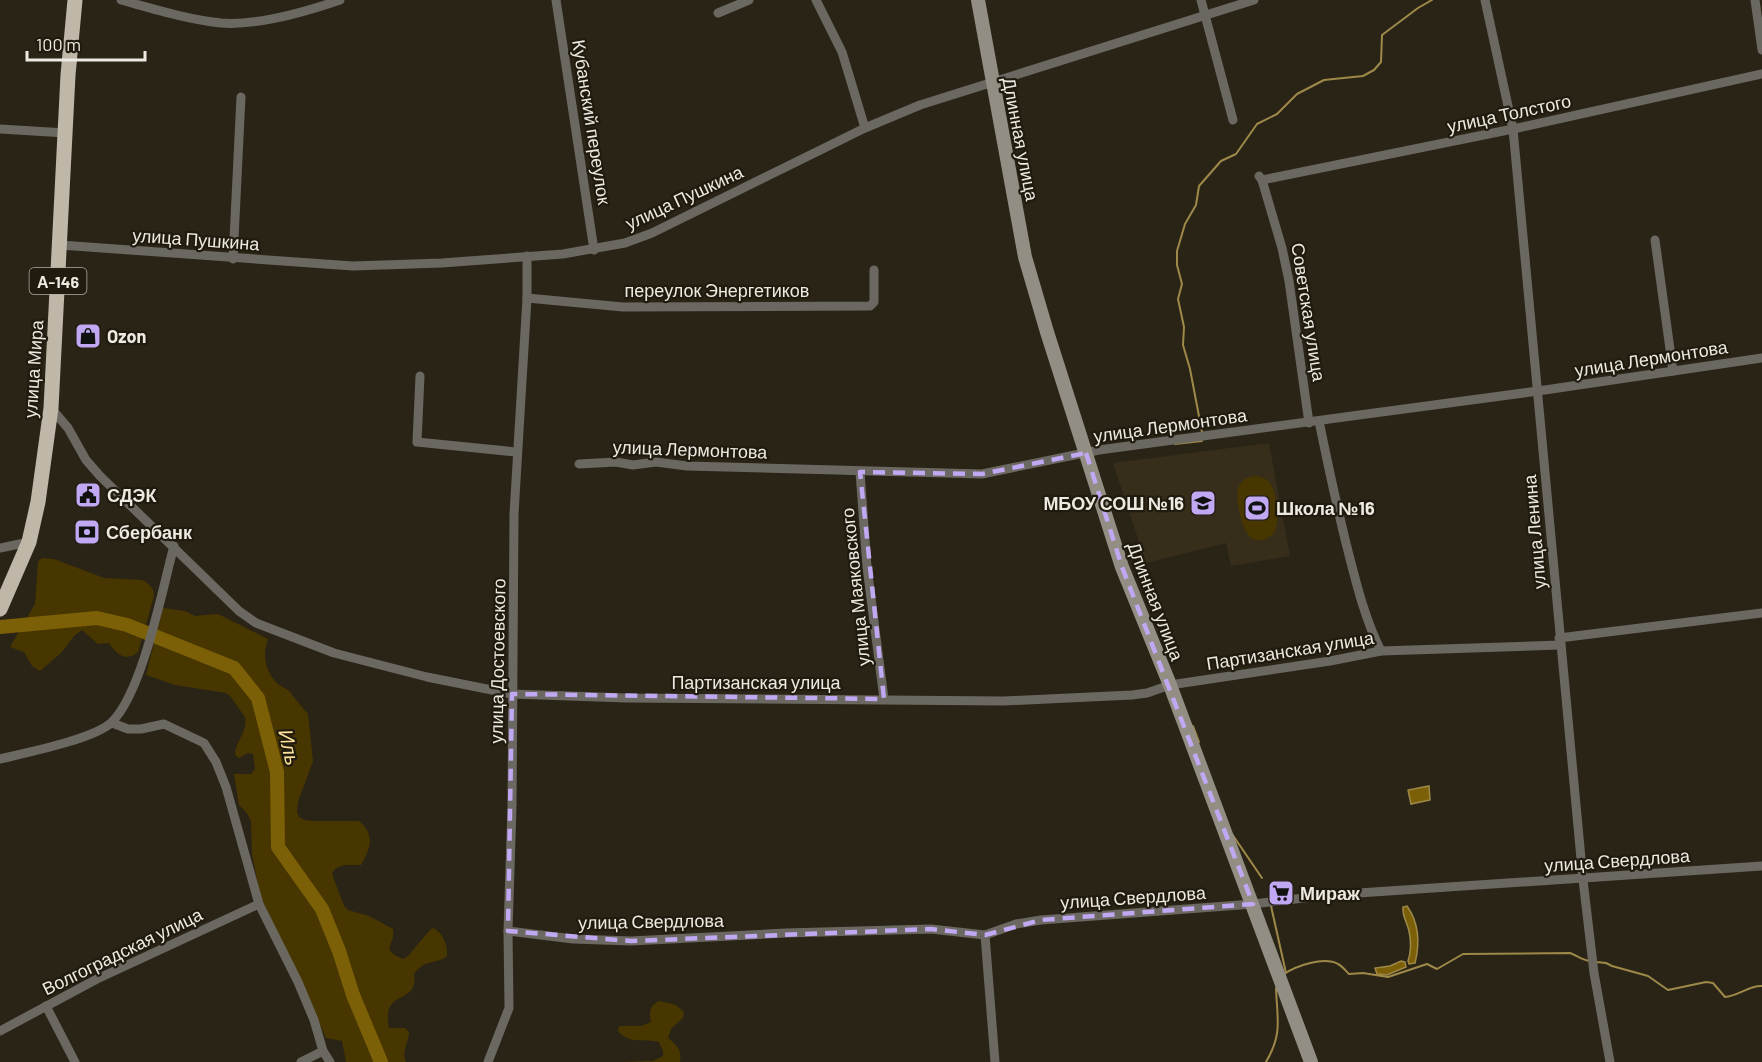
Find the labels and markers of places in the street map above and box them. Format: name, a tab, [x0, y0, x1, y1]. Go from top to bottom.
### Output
shop icon: Ozon	[73, 321, 103, 351]
place label: Ozon	[107, 325, 146, 347]
public building icon: СДЭК	[73, 480, 103, 510]
place label: СДЭК	[107, 484, 157, 506]
school or university icon: МБОУ СОШ №16	[1188, 488, 1218, 518]
place label: МБОУ СОШ №16	[1043, 492, 1184, 514]
sports icon: Школа №16	[1242, 493, 1272, 523]
place label: Школа №16	[1276, 497, 1375, 519]
bank icon: Сбербанк	[72, 517, 102, 547]
place label: Сбербанк	[106, 521, 193, 543]
supermarket icon: Мираж	[1266, 878, 1296, 908]
place label: Мираж	[1300, 882, 1360, 904]

